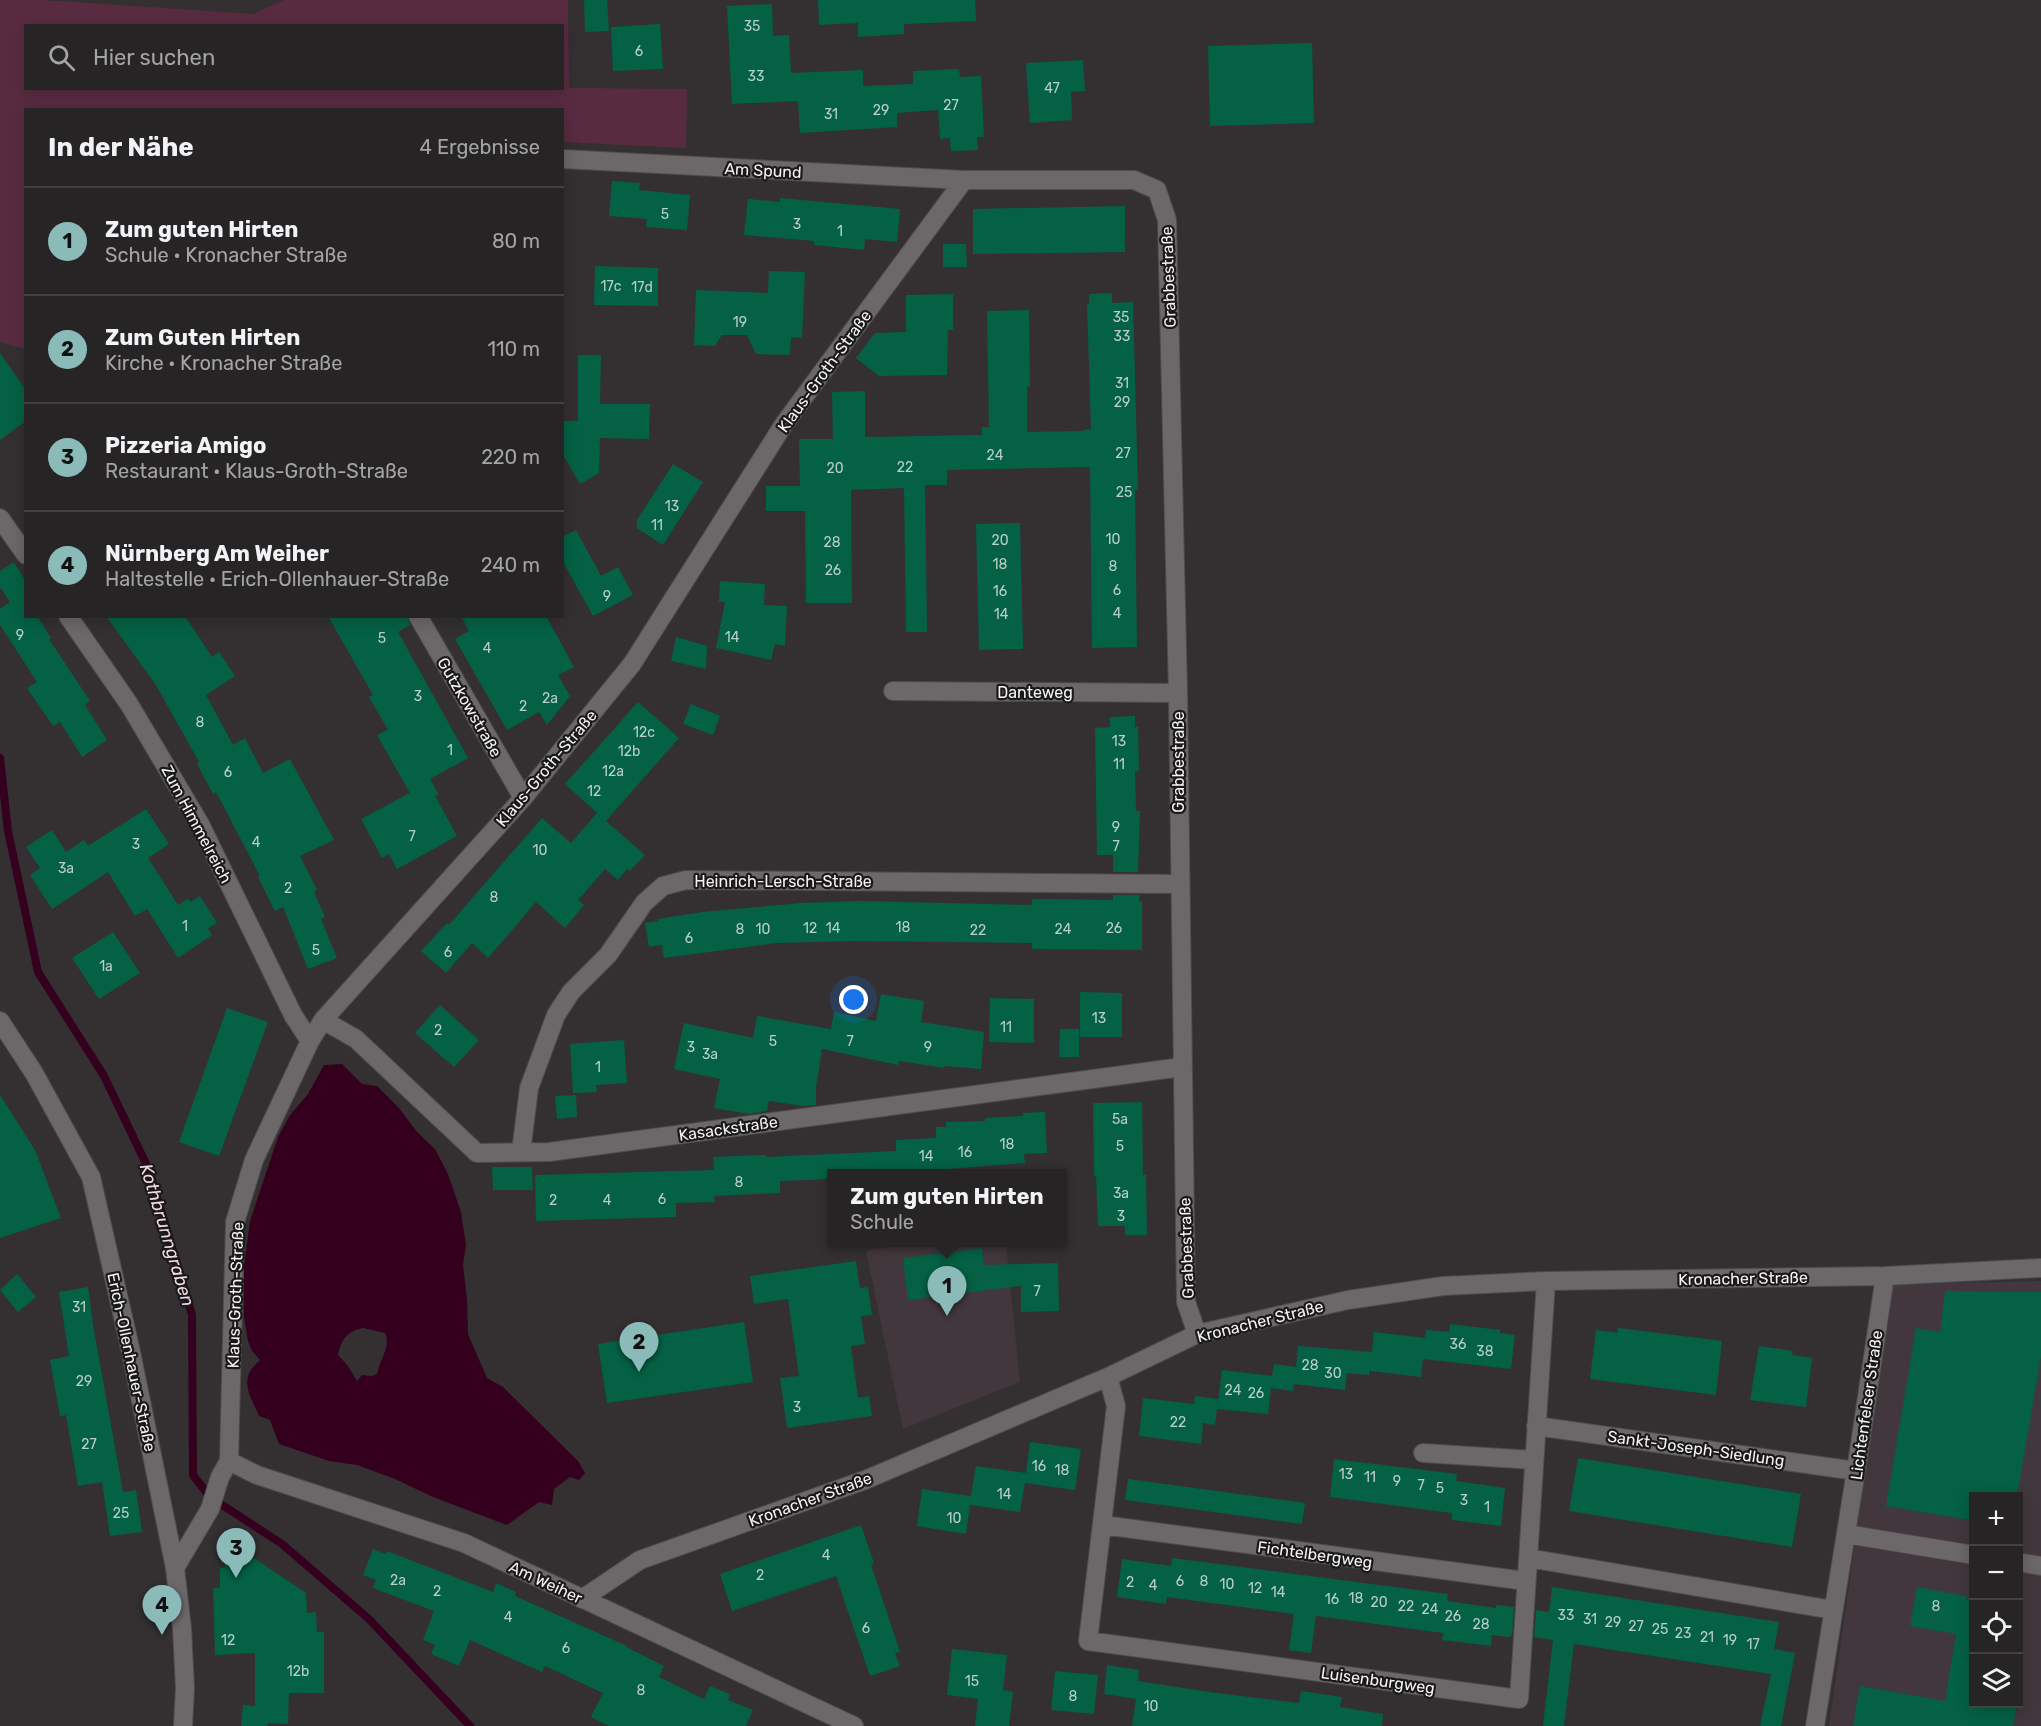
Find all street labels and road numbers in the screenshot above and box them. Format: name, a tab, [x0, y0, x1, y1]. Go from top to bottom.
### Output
street label: Am Spund	[724, 159, 802, 182]
street label: Grabbestraße	[1157, 226, 1180, 328]
street label: Klaus-Groth-Straße	[774, 306, 875, 436]
street label: Gutzkowstraße	[433, 654, 506, 761]
street label: Danteweg	[997, 683, 1073, 702]
street label: Klaus-Groth-Straße	[492, 706, 601, 831]
street label: Grabbestraße	[1169, 711, 1188, 813]
street label: Zum Himmelreich	[157, 762, 236, 887]
street label: Heinrich-Lersch-Straße	[694, 872, 872, 891]
street label: Kasackstraße	[677, 1112, 779, 1145]
street label: Grabbestraße	[1175, 1197, 1198, 1299]
street label: Klaus-Groth-Straße	[223, 1221, 248, 1369]
street label: Kronacher Straße	[1678, 1268, 1808, 1289]
street label: Erich-Ollenhauer-Straße	[103, 1271, 160, 1453]
street label: Kronacher Straße	[1195, 1297, 1325, 1346]
street label: Lichtenfelser Straße	[1847, 1329, 1886, 1481]
street label: Sankt-Joseph-Siedlung	[1606, 1427, 1786, 1470]
street label: Kronacher Straße	[746, 1468, 874, 1531]
street label: Fichtelbergweg	[1256, 1537, 1374, 1572]
street label: Am Weiher	[506, 1557, 585, 1608]
street label: Luisenburgweg	[1320, 1663, 1436, 1698]

